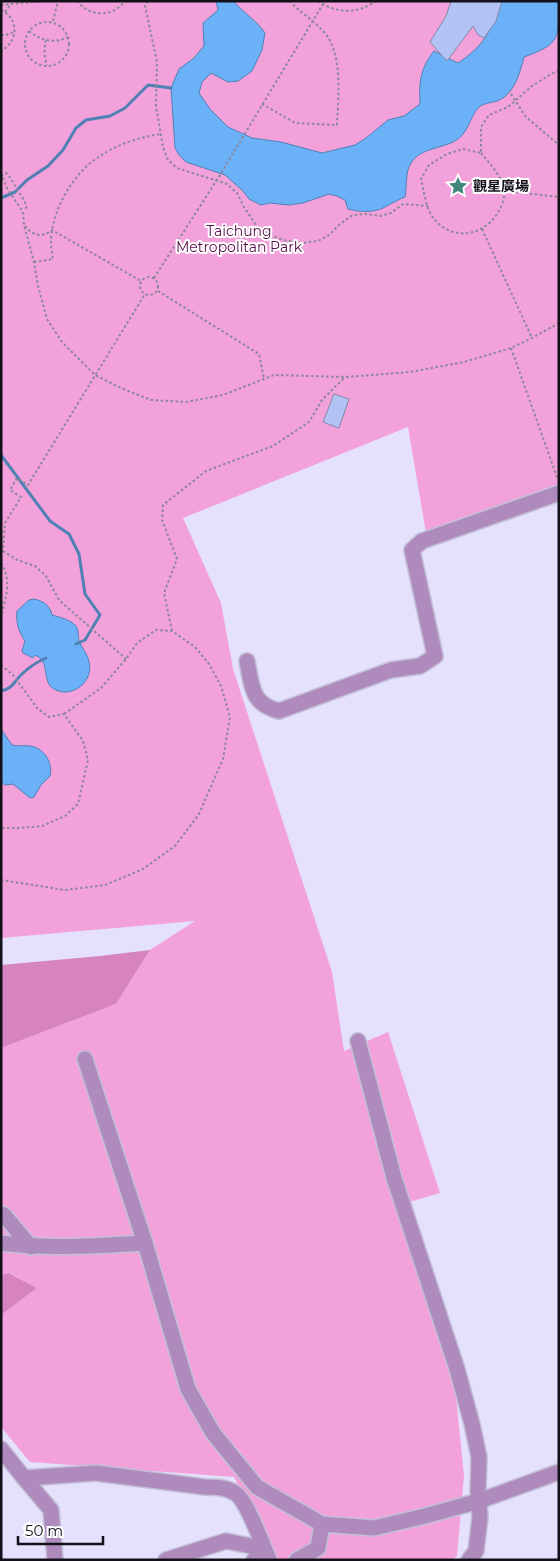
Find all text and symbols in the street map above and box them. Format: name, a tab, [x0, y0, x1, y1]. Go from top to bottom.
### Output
place icon: 觀星廣場	[447, 175, 469, 197]
place label: 觀星廣場	[473, 177, 529, 195]
park label: Taichung Metropolitan Park	[176, 222, 303, 256]
scale bar	[18, 1514, 102, 1546]
text: 50 m	[25, 1521, 63, 1540]

